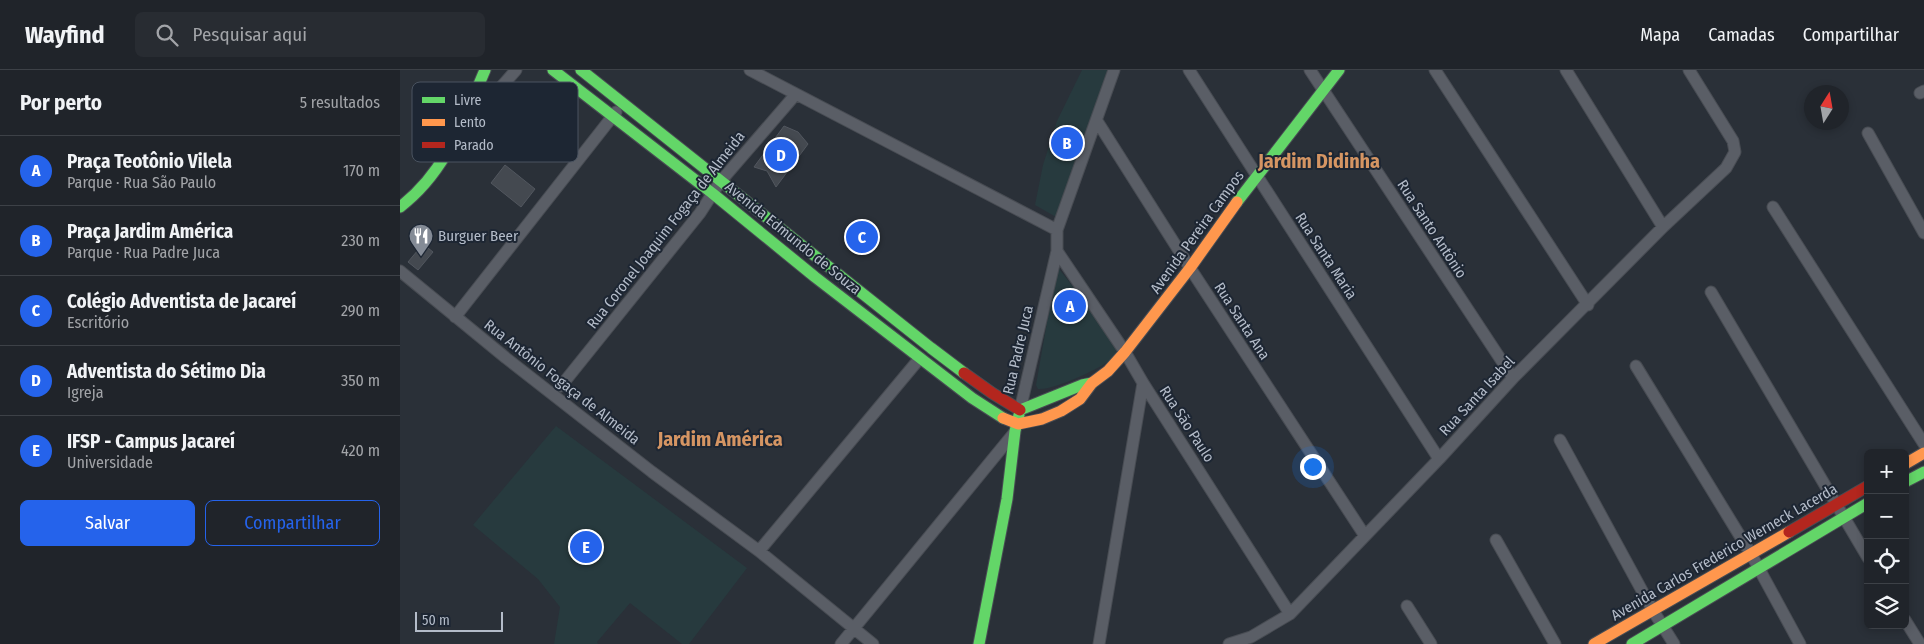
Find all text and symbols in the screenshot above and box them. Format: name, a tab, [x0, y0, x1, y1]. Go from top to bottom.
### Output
search box	[135, 12, 485, 57]
text: Wayfind	[25, 21, 105, 49]
icon: search	[153, 21, 181, 49]
text: Pesquisar aqui	[193, 23, 307, 46]
text: Mapa	[1640, 24, 1680, 46]
text: Camadas	[1708, 24, 1775, 46]
text: Compartilhar	[1803, 24, 1899, 46]
legend	[412, 82, 578, 162]
north arrow	[1804, 85, 1849, 130]
text: Por perto	[20, 90, 102, 116]
text: Livre	[454, 92, 481, 109]
text: 5 resultados	[300, 93, 380, 112]
text: Lento	[454, 114, 486, 131]
pin: B	[1051, 124, 1083, 162]
street label: Rua Coronel Joaquim Fogaça de Almeida	[583, 128, 749, 332]
pin: D	[765, 136, 797, 174]
text: Parado	[454, 137, 494, 154]
district label: Jardim Didinha	[1257, 149, 1380, 173]
text: Praça Teotônio Vilela	[67, 150, 232, 173]
text: A	[32, 161, 40, 180]
text: 170 m	[343, 161, 380, 180]
street label: Avenida Pereira Campos	[1146, 167, 1248, 297]
text: Parque · Rua São Paulo	[67, 173, 216, 192]
street label: Rua Santo Antônio	[1394, 176, 1471, 282]
street label: Avenida Edmundo de Souza	[722, 178, 864, 298]
street label: Rua Santa Maria	[1291, 209, 1361, 303]
pin: C	[846, 218, 878, 256]
text: Praça Jardim América	[67, 220, 233, 243]
restaurant icon: Burguer Beer	[408, 223, 434, 257]
place label: Burguer Beer	[438, 227, 519, 245]
text: B	[32, 231, 40, 250]
text: 230 m	[341, 231, 380, 250]
text: Parque · Rua Padre Juca	[67, 243, 220, 262]
street label: Rua Santa Ana	[1210, 279, 1274, 363]
pin: A	[1054, 287, 1086, 325]
text: Colégio Adventista de Jacareí	[67, 290, 296, 313]
text: C	[32, 301, 40, 320]
text: 290 m	[341, 301, 380, 320]
street label: Rua Padre Juca	[999, 304, 1037, 396]
text: Escritório	[67, 313, 129, 332]
street label: Rua Antônio Fogaça de Almeida	[481, 316, 643, 448]
street label: Rua Santa Isabel	[1436, 352, 1518, 440]
text: Adventista do Sétimo Dia	[67, 360, 266, 383]
text: D	[31, 371, 41, 390]
text: 350 m	[341, 371, 380, 390]
text: Igreja	[67, 383, 104, 402]
street label: Rua São Paulo	[1156, 383, 1218, 466]
district label: Jardim América	[656, 427, 783, 451]
text: IFSP - Campus Jacareí	[67, 430, 235, 453]
text: E	[32, 441, 40, 460]
text: 420 m	[341, 441, 380, 460]
map controls	[1864, 449, 1909, 629]
button: +	[1864, 449, 1909, 494]
text: Universidade	[67, 453, 153, 472]
your location	[1300, 454, 1326, 480]
street label: Avenida Carlos Frederico Werneck Lacerda	[1608, 480, 1840, 624]
button: −	[1864, 494, 1909, 539]
button: Salvar	[20, 500, 195, 546]
button: Compartilhar	[205, 500, 380, 546]
pin: E	[570, 528, 602, 566]
button: locate	[1864, 539, 1909, 584]
button: layers	[1864, 584, 1909, 629]
scale bar	[415, 609, 502, 632]
text: 50 m	[422, 612, 450, 629]

